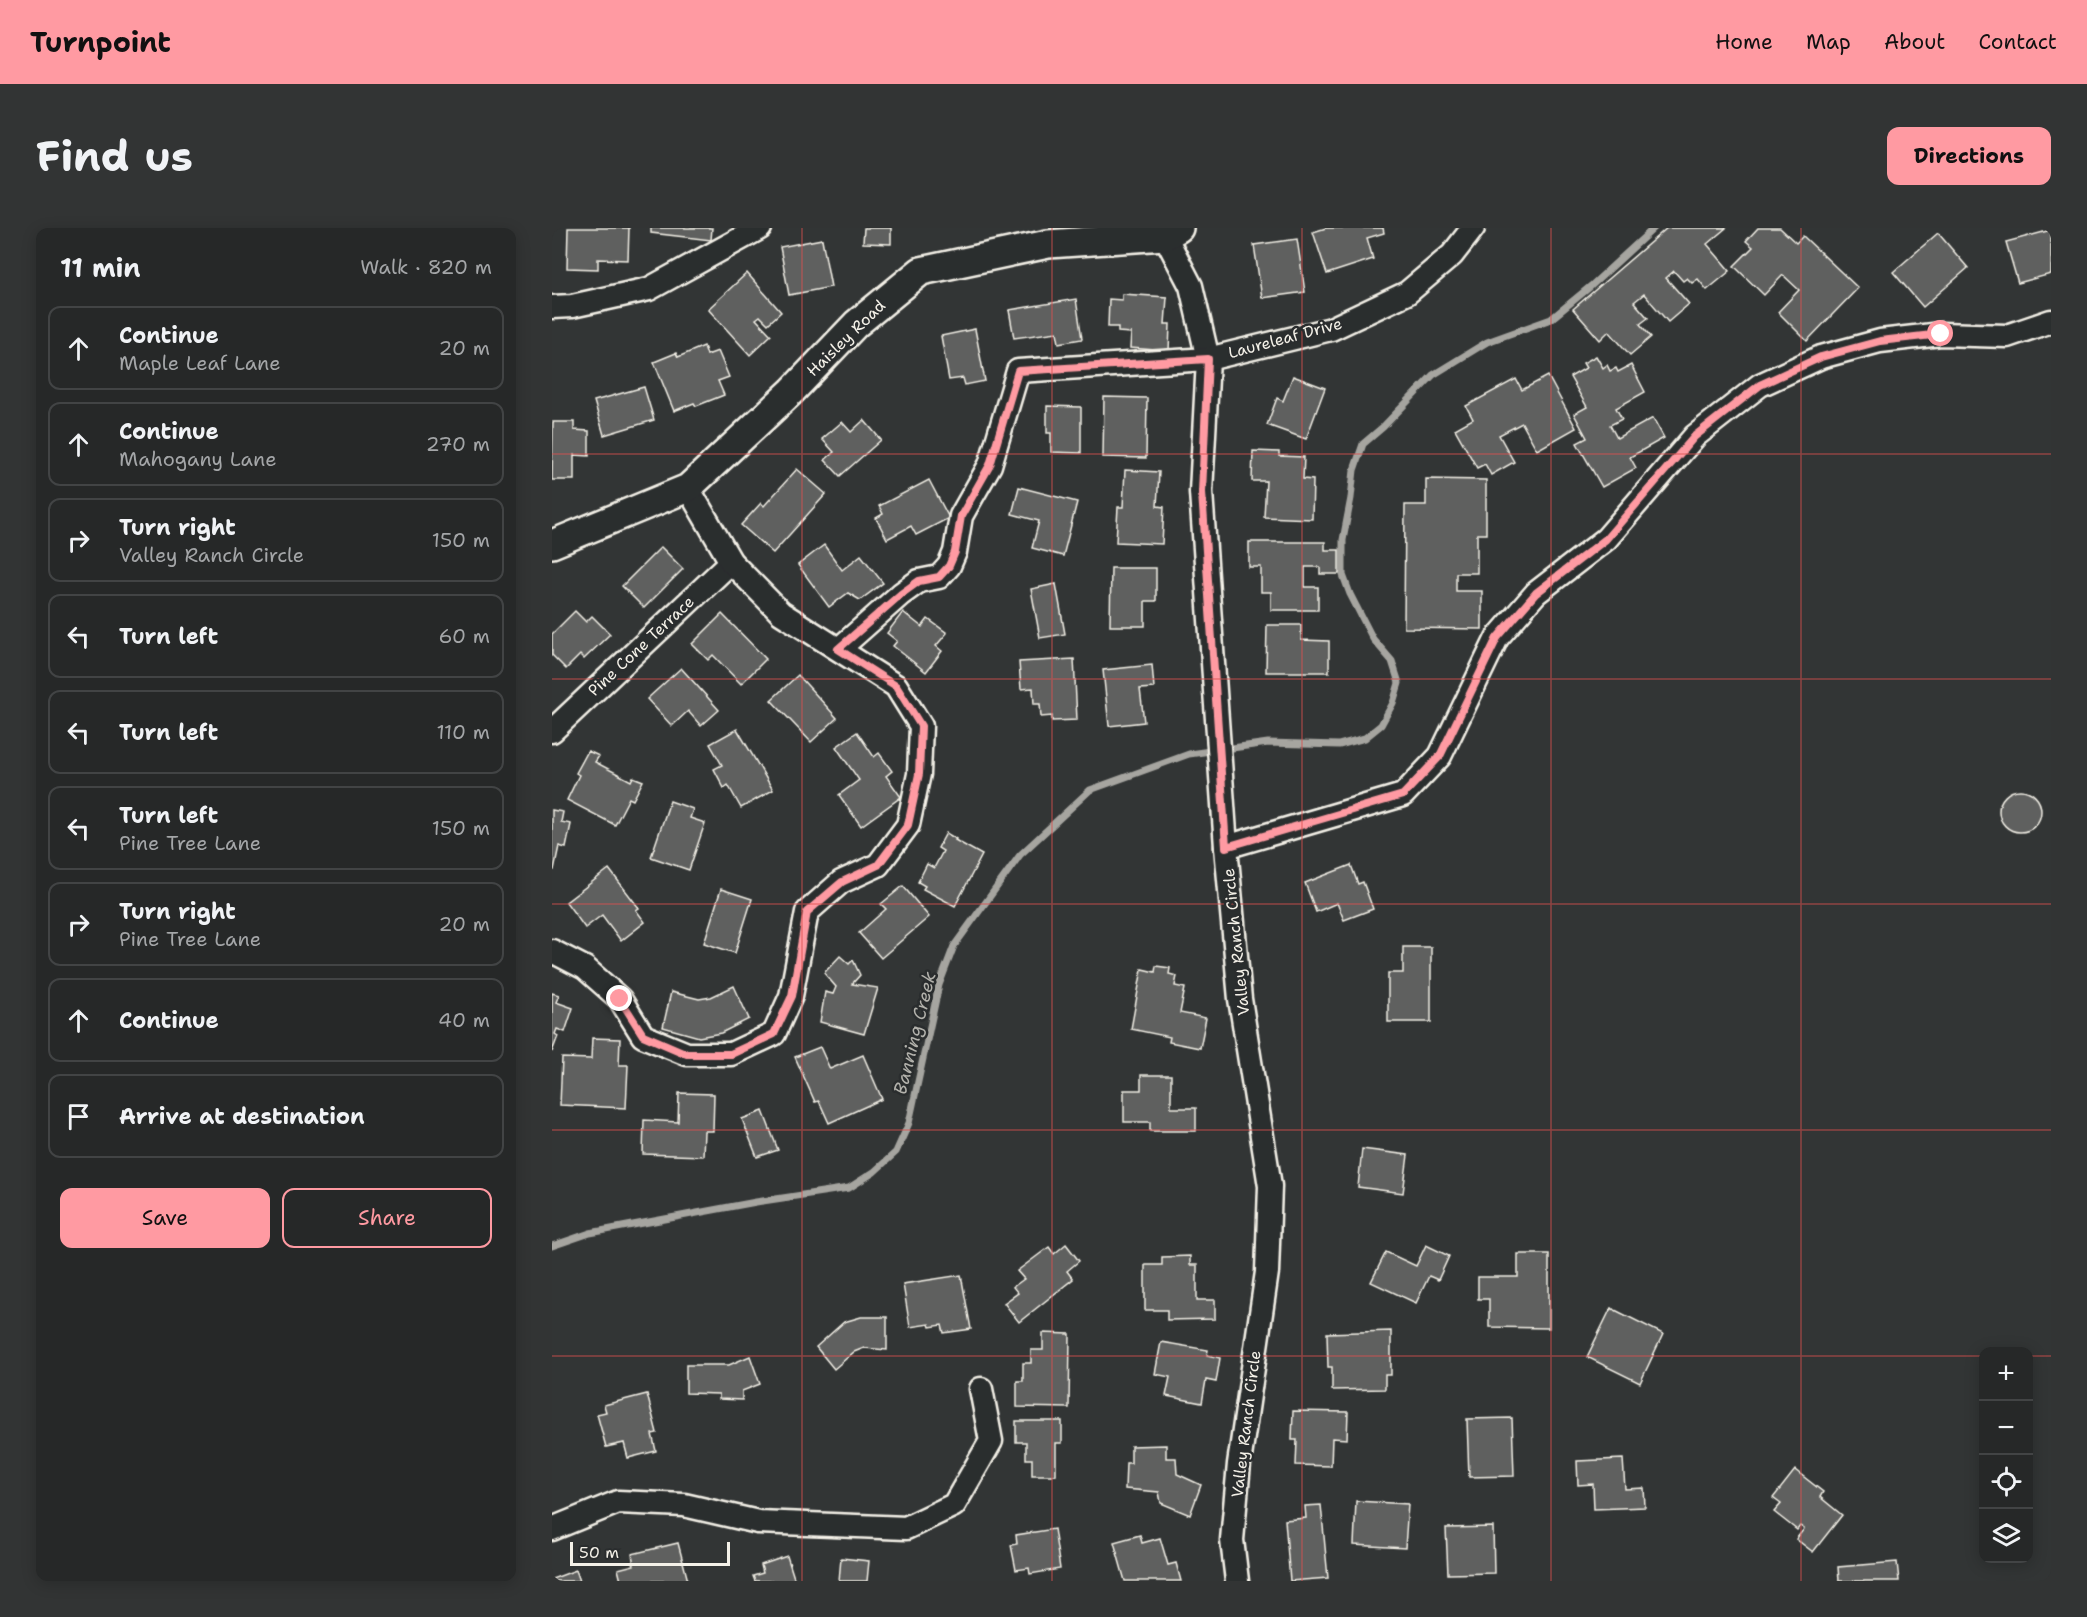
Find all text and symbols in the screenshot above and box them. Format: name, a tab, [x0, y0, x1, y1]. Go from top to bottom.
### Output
text: Turnpoint	[30, 23, 171, 61]
text: Home	[1715, 28, 1773, 56]
text: Map	[1806, 28, 1851, 56]
text: About	[1884, 28, 1945, 56]
text: Contact	[1978, 28, 2057, 56]
button: Directions	[1887, 127, 2051, 185]
text: Find us	[36, 128, 193, 184]
text: 11 min	[60, 250, 141, 285]
text: Walk · 820 m	[360, 254, 492, 280]
street label: Haisley Road	[802, 295, 890, 381]
street label: Laureleaf Drive	[1226, 313, 1344, 363]
route start	[1927, 320, 1953, 346]
text: Continue	[119, 321, 219, 350]
icon: ahead	[62, 332, 95, 365]
text: 20 m	[439, 335, 490, 361]
text: Maple Leaf Lane	[119, 350, 281, 376]
text: Continue	[119, 417, 219, 446]
icon: ahead	[62, 428, 95, 461]
text: 270 m	[426, 431, 490, 457]
text: Mahogany Lane	[119, 446, 277, 472]
text: Turn right	[119, 513, 236, 542]
icon: right	[62, 524, 95, 557]
text: 150 m	[432, 527, 490, 553]
text: Valley Ranch Circle	[119, 542, 304, 568]
street label: Pine Cone Terrace	[583, 591, 699, 701]
icon: left	[62, 620, 95, 653]
text: Turn left	[119, 622, 218, 651]
text: 60 m	[438, 623, 490, 649]
icon: left	[62, 716, 95, 749]
text: Turn left	[119, 718, 218, 747]
text: 110 m	[436, 719, 490, 745]
text: Turn left	[119, 801, 218, 830]
icon: left	[62, 812, 95, 845]
text: 150 m	[432, 815, 490, 841]
text: Pine Tree Lane	[119, 830, 261, 856]
street label: Valley Ranch Circle	[1218, 867, 1254, 1017]
text: Turn right	[119, 897, 236, 926]
icon: right	[62, 908, 95, 941]
text: 20 m	[439, 911, 490, 937]
text: Pine Tree Lane	[119, 926, 261, 952]
water label: Banning Creek	[888, 968, 942, 1097]
route end	[606, 985, 632, 1011]
icon: ahead	[62, 1004, 95, 1037]
text: Continue	[119, 1006, 219, 1035]
text: 40 m	[438, 1007, 490, 1033]
icon: arrive	[62, 1100, 95, 1133]
text: Arrive at destination	[119, 1102, 365, 1131]
button: Save	[60, 1188, 270, 1248]
button: Share	[282, 1188, 492, 1248]
map controls	[1979, 1347, 2033, 1563]
button: +	[1979, 1347, 2033, 1401]
street label: Valley Ranch Circle	[1227, 1349, 1265, 1499]
button: −	[1979, 1401, 2033, 1455]
button: locate	[1979, 1455, 2033, 1509]
button: layers	[1979, 1509, 2033, 1563]
scale bar	[570, 1539, 730, 1566]
text: 50 m	[579, 1542, 619, 1563]

